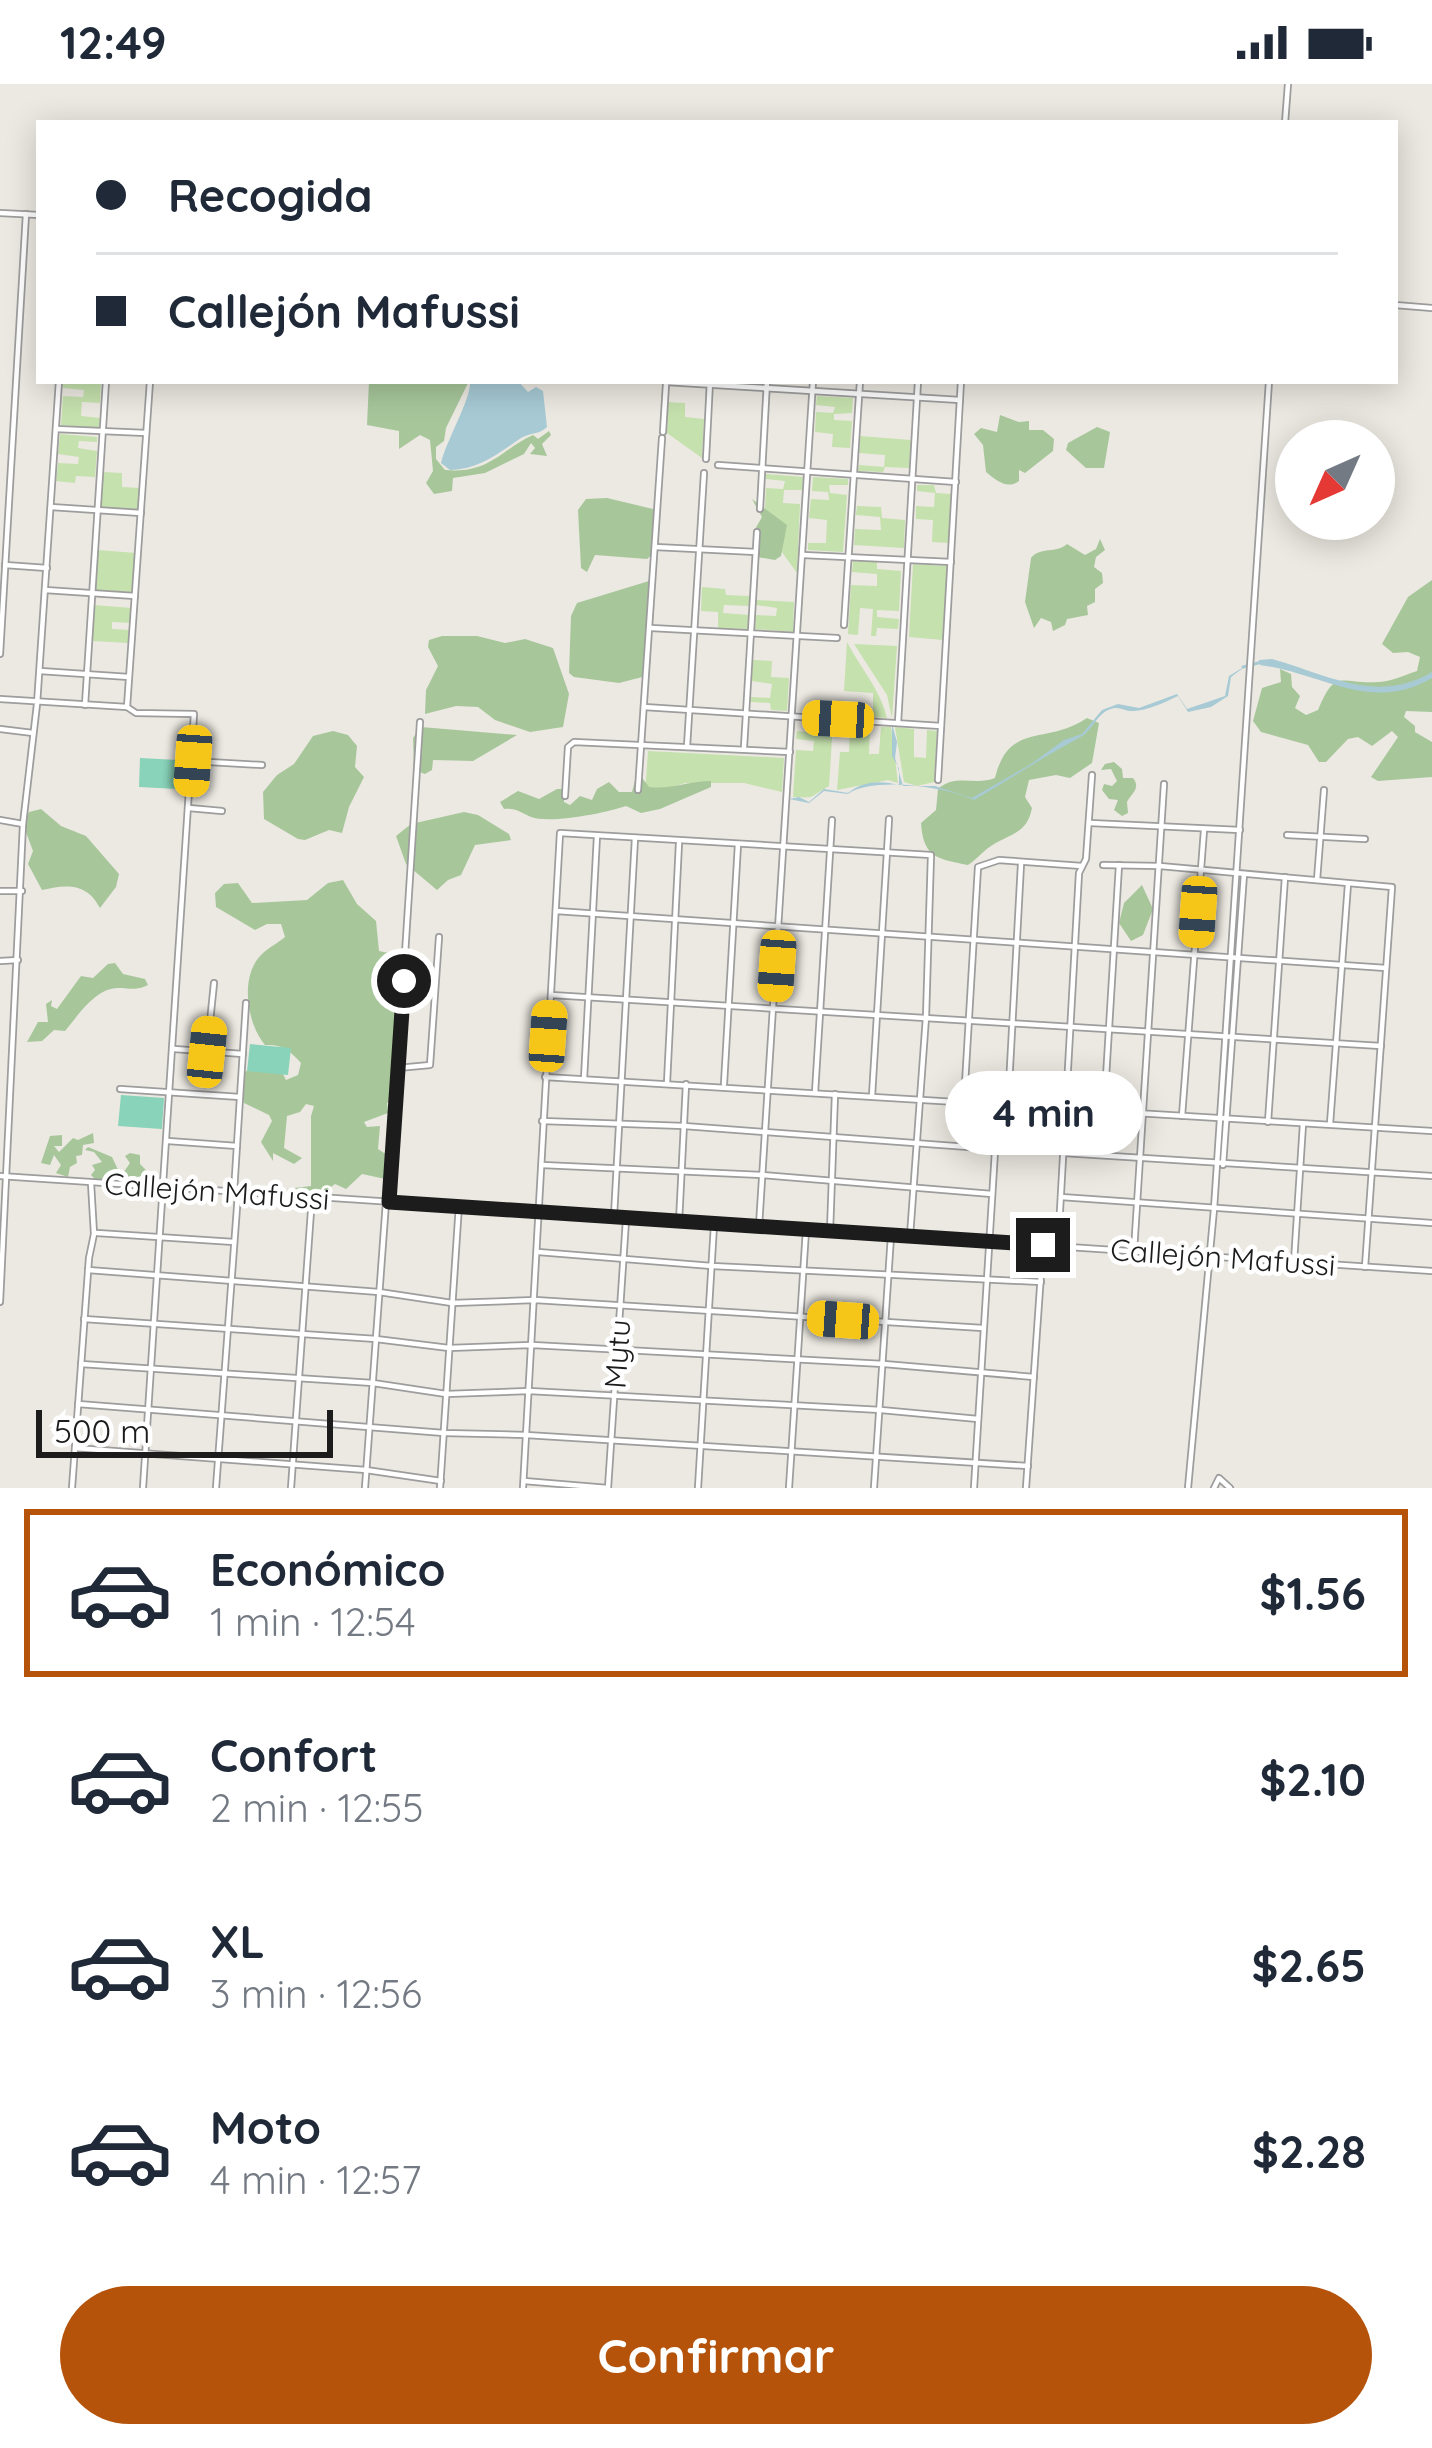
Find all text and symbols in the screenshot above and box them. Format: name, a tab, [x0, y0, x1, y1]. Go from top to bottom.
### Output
text: 12:49	[60, 14, 167, 70]
text: Recogida	[168, 167, 373, 223]
text: Callejón Mafussi	[168, 283, 520, 339]
north arrow	[1275, 420, 1395, 540]
map controls	[1275, 420, 1395, 540]
car	[801, 699, 875, 739]
car	[173, 724, 213, 798]
car	[1178, 875, 1218, 949]
car	[757, 929, 797, 1003]
route start	[377, 954, 431, 1008]
car	[528, 999, 568, 1073]
car	[185, 1014, 229, 1090]
callout: 4 min	[944, 1071, 1142, 1155]
text: 4 min	[993, 1088, 1095, 1137]
street label: Callejón Mafussi	[103, 1164, 331, 1218]
route end	[1016, 1218, 1070, 1272]
street label: Callejón Mafussi	[1109, 1230, 1337, 1284]
car	[806, 1300, 880, 1340]
street label: Mytu	[596, 1318, 638, 1390]
scale bar	[36, 1404, 333, 1457]
text: 500 m	[54, 1410, 150, 1451]
icon: car	[66, 1539, 174, 1647]
text: Económico	[210, 1541, 446, 1597]
text: $1.56	[1260, 1565, 1366, 1621]
text: 1 min · 12:54	[210, 1597, 416, 1646]
icon: car	[66, 1725, 174, 1833]
text: Confort	[210, 1727, 377, 1783]
text: $2.10	[1259, 1751, 1366, 1807]
text: 2 min · 12:55	[210, 1783, 423, 1832]
icon: car	[66, 1911, 174, 2019]
text: XL	[210, 1913, 265, 1969]
text: $2.65	[1252, 1937, 1366, 1993]
text: 3 min · 12:56	[210, 1969, 422, 2018]
icon: car	[66, 2097, 174, 2205]
text: Moto	[210, 2099, 321, 2155]
text: $2.28	[1252, 2123, 1366, 2179]
text: 4 min · 12:57	[210, 2155, 421, 2204]
button: Confirmar	[60, 2286, 1372, 2424]

